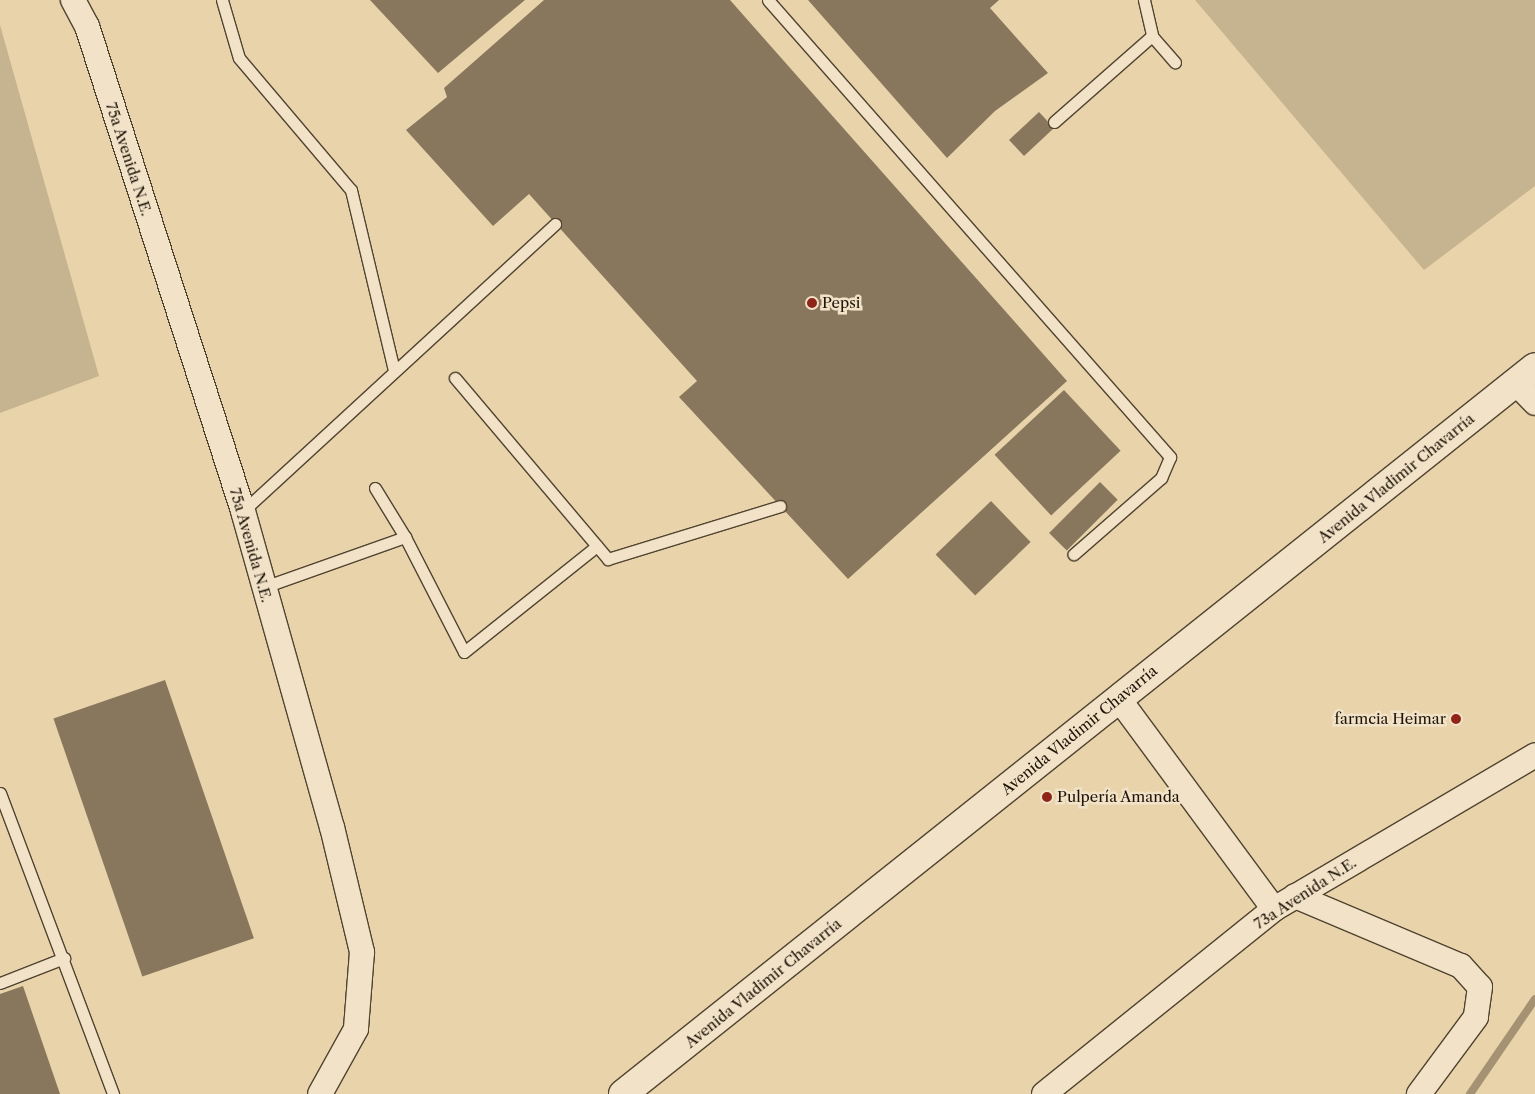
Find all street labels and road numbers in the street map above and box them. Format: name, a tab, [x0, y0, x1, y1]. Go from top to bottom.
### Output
street label: 75a Avenida N.E.	[102, 100, 156, 218]
street label: Avenida Vladimir Chavarría	[1314, 409, 1478, 547]
street label: 75a Avenida N.E.	[226, 485, 276, 605]
street label: Avenida Vladimir Chavarría	[997, 661, 1161, 799]
street label: 73a Avenida N.E.	[1250, 853, 1360, 933]
street label: Avenida Vladimir Chavarría	[681, 914, 845, 1052]

